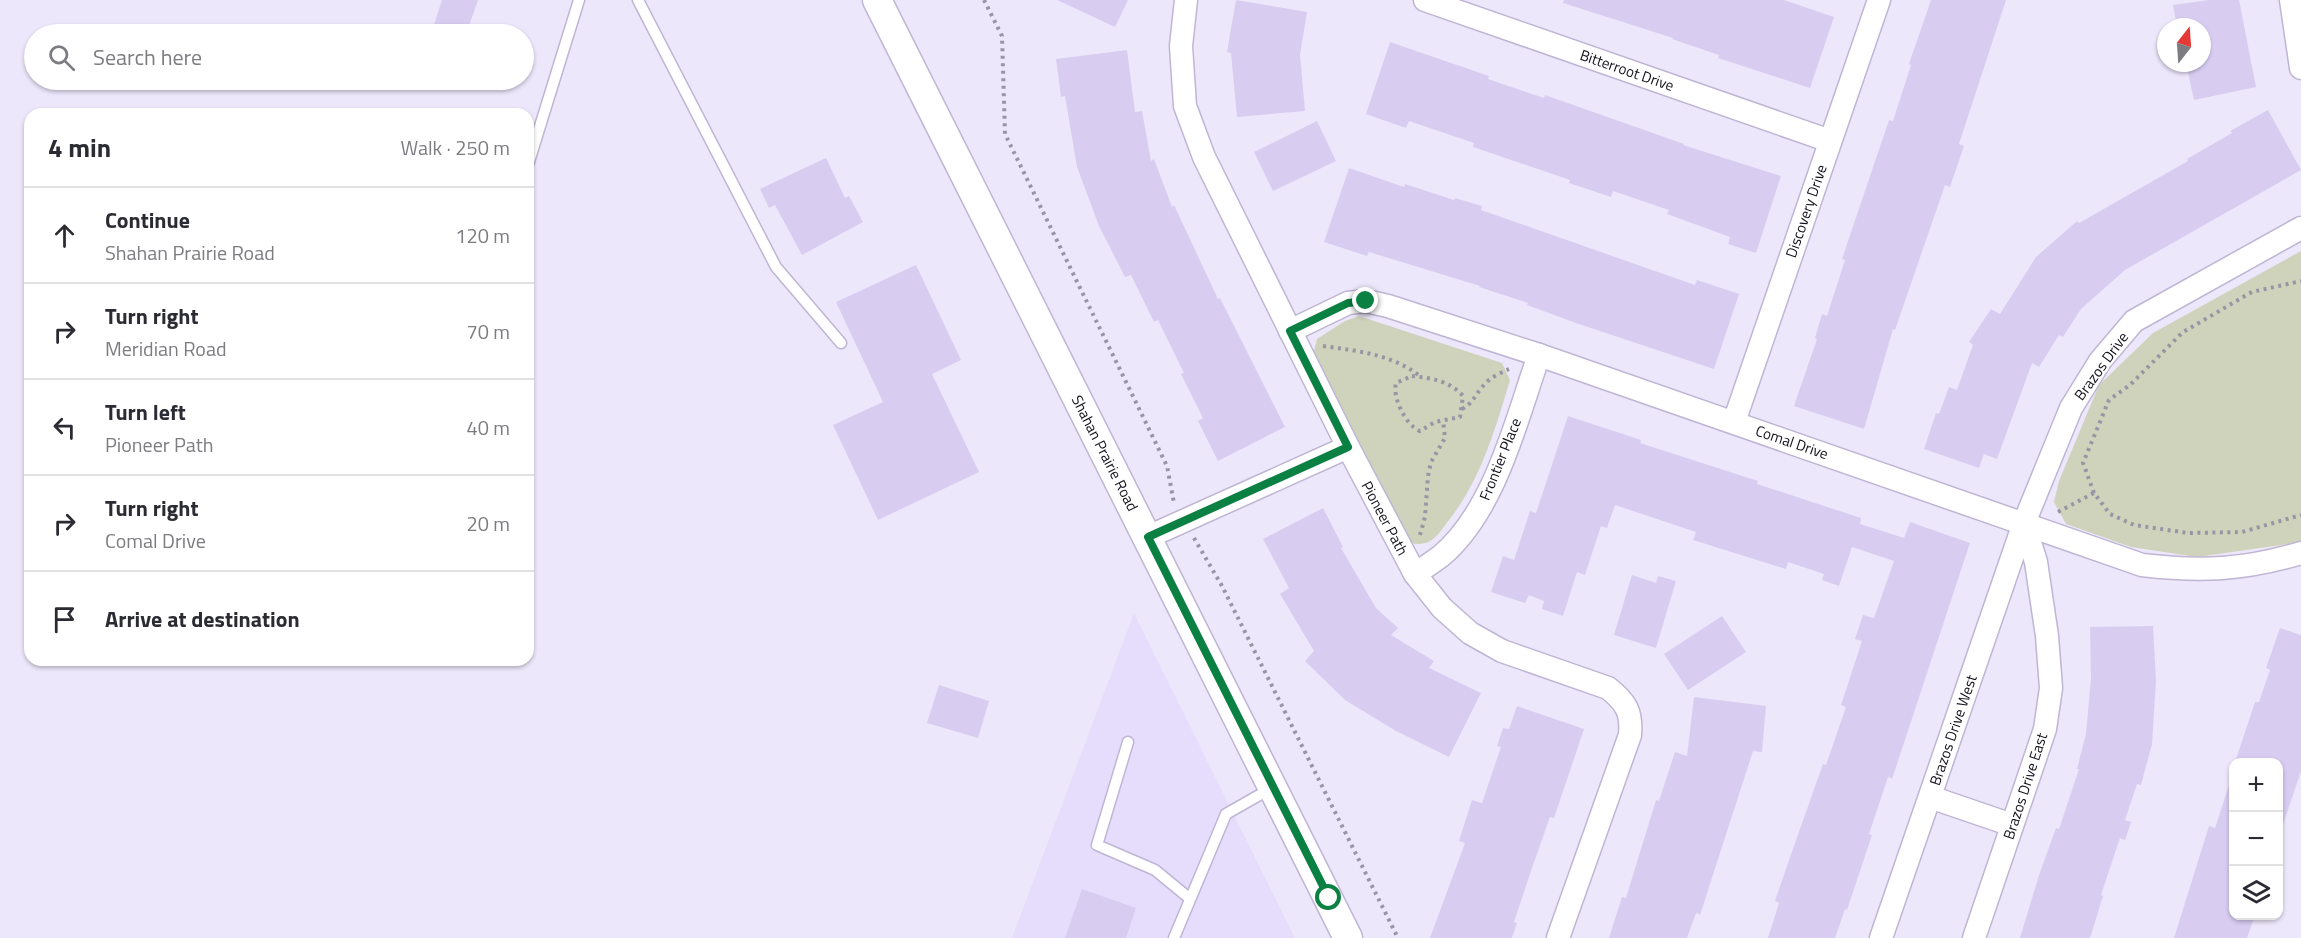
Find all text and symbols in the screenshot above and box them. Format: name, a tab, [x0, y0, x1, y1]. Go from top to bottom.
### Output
north arrow	[2157, 18, 2211, 72]
search box	[24, 24, 534, 90]
text: Search here	[93, 40, 202, 74]
icon: search	[45, 41, 78, 74]
street label: Bitterroot Drive	[1577, 43, 1677, 97]
text: 4 min	[48, 128, 111, 167]
text: Walk · 250 m	[401, 132, 510, 163]
street label: Discovery Drive	[1779, 161, 1833, 261]
text: Continue	[105, 203, 190, 237]
icon: ahead	[48, 219, 81, 252]
text: 120 m	[455, 220, 510, 251]
text: Shahan Prairie Road	[105, 237, 275, 268]
route end	[1352, 287, 1378, 313]
text: Turn right	[105, 299, 199, 333]
icon: right	[48, 315, 81, 348]
text: 70 m	[466, 316, 510, 347]
street label: Brazos Drive	[2068, 327, 2134, 405]
text: Meridian Road	[105, 333, 227, 364]
street label: Shahan Prairie Road	[1066, 391, 1144, 515]
text: Turn left	[105, 395, 186, 429]
icon: left	[48, 411, 81, 444]
text: 40 m	[466, 412, 510, 443]
street label: Frontier Place	[1473, 414, 1527, 504]
street label: Comal Drive	[1753, 419, 1831, 465]
text: Pioneer Path	[105, 429, 214, 460]
street label: Pioneer Path	[1356, 477, 1414, 559]
text: Turn right	[105, 491, 199, 525]
icon: right	[48, 507, 81, 540]
text: 20 m	[466, 508, 510, 539]
text: Comal Drive	[105, 525, 206, 556]
text: Arrive at destination	[105, 602, 300, 636]
icon: arrive	[48, 603, 81, 636]
street label: Brazos Drive West	[1923, 671, 1983, 789]
street label: Brazos Drive East	[1997, 729, 2053, 842]
map controls	[2229, 758, 2283, 920]
button: +	[2229, 758, 2283, 812]
button: −	[2229, 812, 2283, 866]
button: layers	[2229, 866, 2283, 920]
route start	[1315, 884, 1341, 910]

